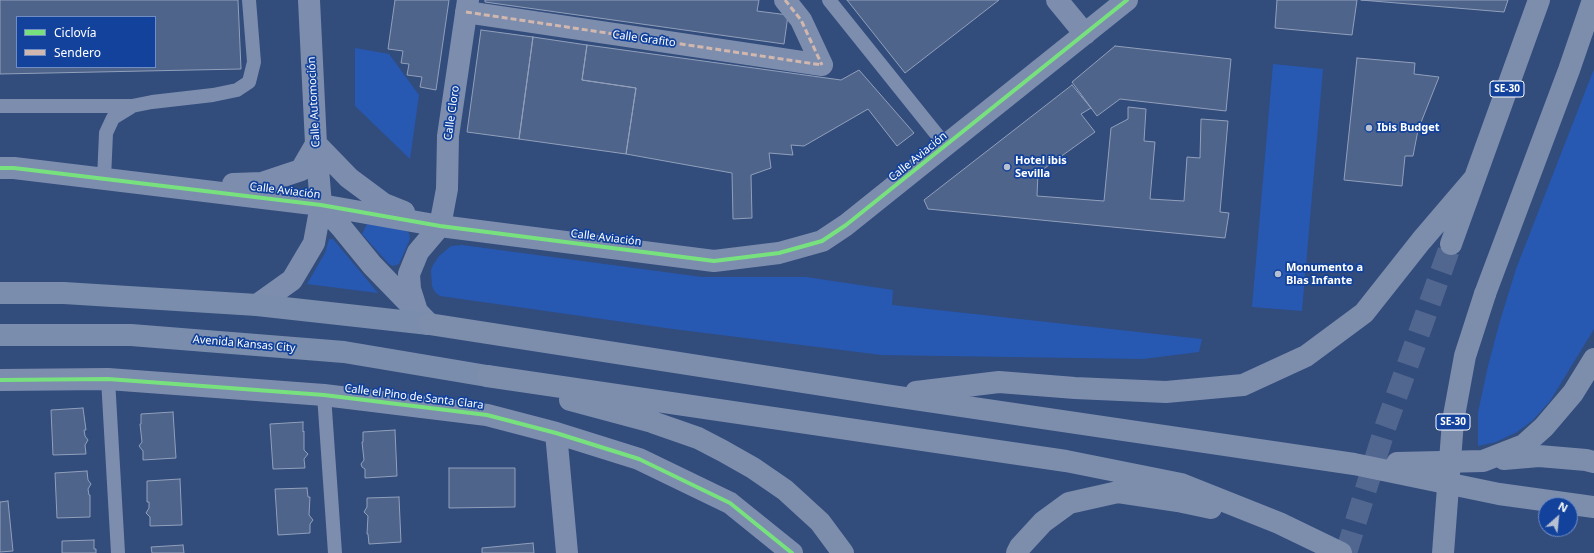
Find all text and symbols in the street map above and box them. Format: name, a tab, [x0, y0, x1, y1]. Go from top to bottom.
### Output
legend	[16, 16, 156, 68]
text: Ciclovía	[54, 24, 96, 41]
street label: Calle Grafito	[612, 28, 676, 50]
text: Sendero	[54, 44, 101, 61]
street label: Calle Automoción	[305, 56, 323, 148]
road number: SE-30	[1490, 81, 1524, 97]
street label: Calle Cloro	[442, 85, 462, 141]
place label: Ibis Budget	[1377, 121, 1440, 135]
marker: Ibis Budget	[1364, 123, 1374, 133]
street label: Calle Aviación	[886, 130, 950, 184]
place label: Hotel ibis Sevilla	[1015, 154, 1067, 180]
marker: Hotel ibis Sevilla	[1002, 162, 1012, 172]
street label: Calle Aviación	[249, 180, 321, 202]
street label: Calle Aviación	[570, 227, 642, 249]
place label: Monumento a Blas Infante	[1286, 261, 1363, 287]
marker: Monumento a Blas Infante	[1273, 269, 1283, 279]
street label: Avenida Kansas City	[192, 333, 296, 355]
street label: Calle el Pino de Santa Clara	[344, 382, 484, 412]
road number: SE-30	[1436, 414, 1470, 430]
north arrow	[1538, 497, 1578, 537]
text: N	[1556, 498, 1571, 515]

